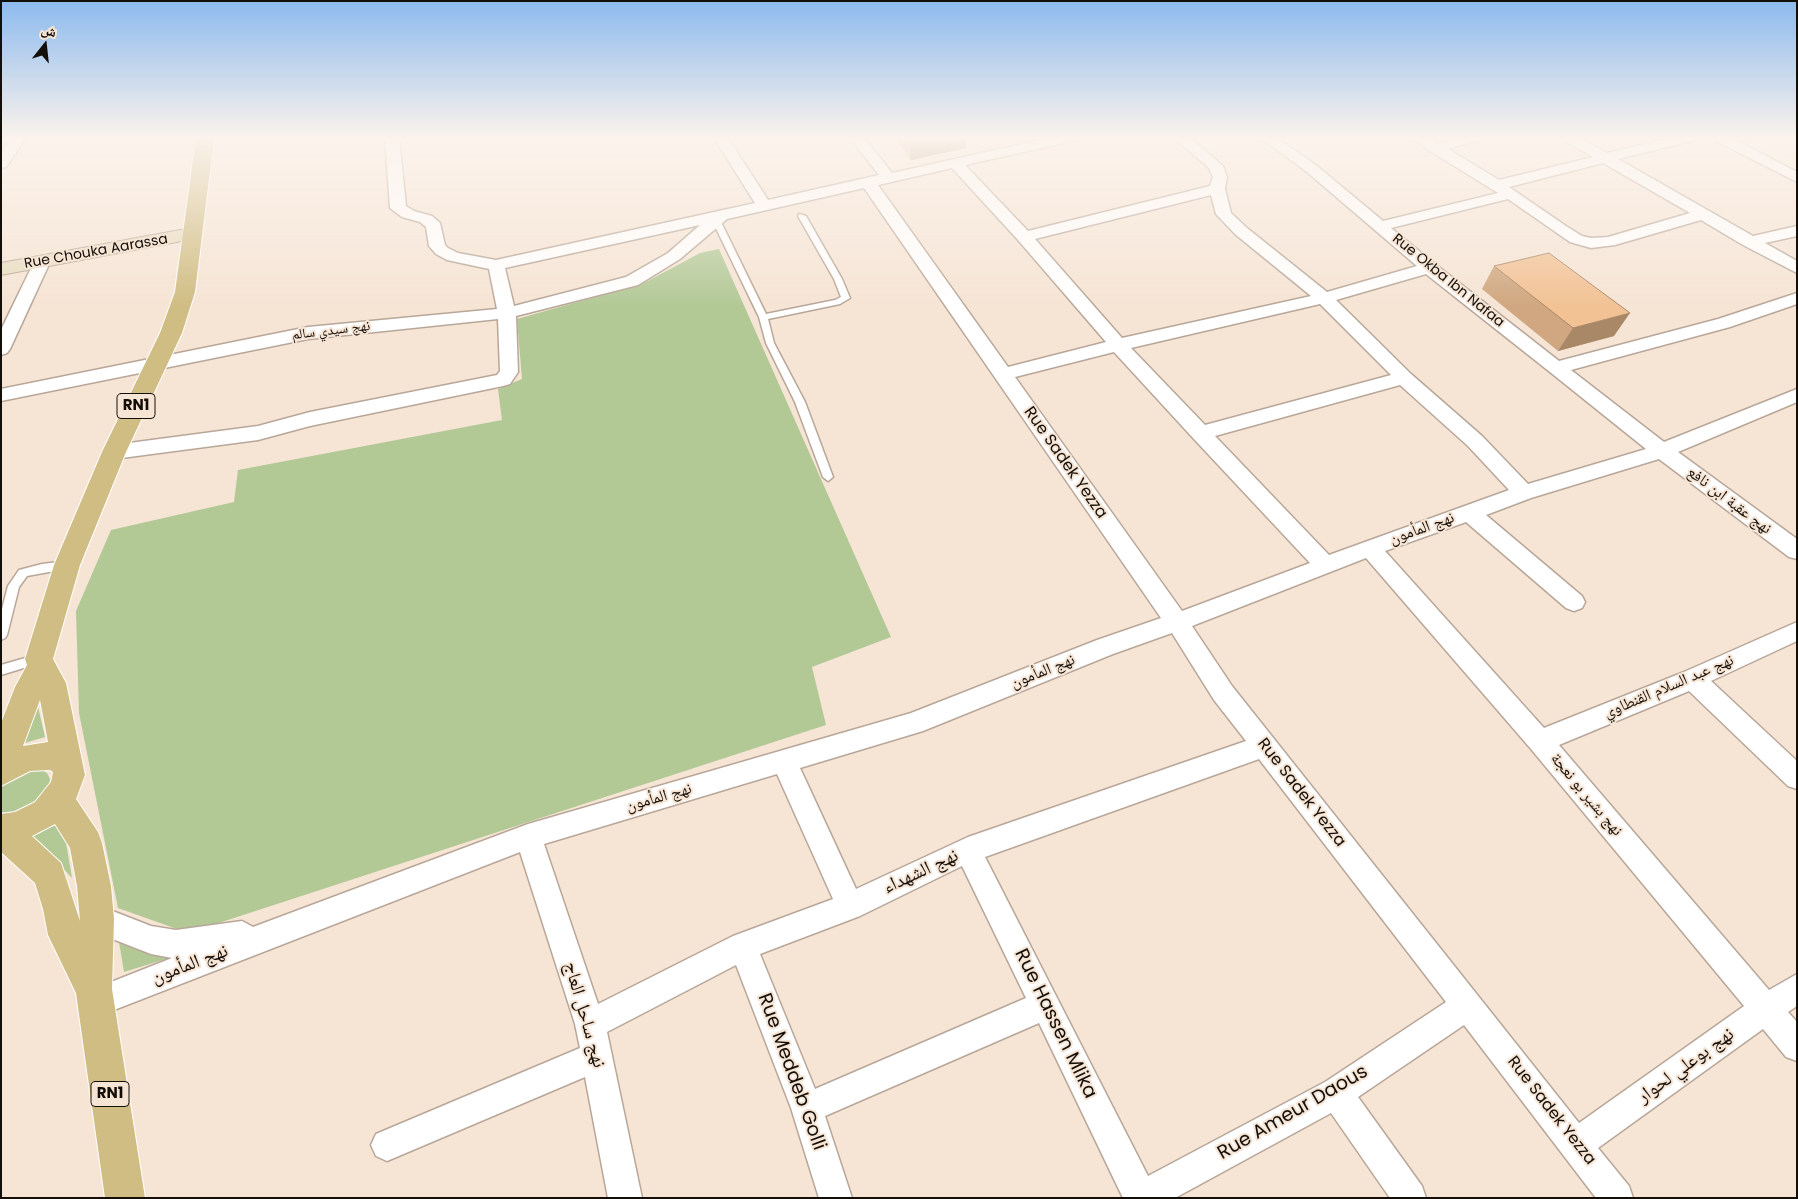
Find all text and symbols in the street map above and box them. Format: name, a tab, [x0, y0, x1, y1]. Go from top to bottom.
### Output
text: ش	[39, 19, 59, 42]
north arrow	[20, 20, 70, 70]
street label: Rue Chouka Aarassa	[23, 231, 169, 273]
street label: Rue Okba Ibn Nafaa	[1389, 231, 1507, 331]
street label: نهج سيدي سالم	[291, 318, 371, 344]
road number: RN1	[117, 394, 155, 418]
street label: Rue Sadek Yezza	[1019, 403, 1111, 523]
street label: نهج عقبة ابن نافع	[1683, 463, 1775, 539]
street label: نهج المأمون	[1387, 508, 1457, 550]
street label: نهج المأمون	[1008, 650, 1078, 694]
street label: نهج عبد السلام القنطاوي	[1601, 651, 1737, 723]
street label: Rue Sadek Yezza	[1253, 735, 1349, 851]
street label: نهج بشير بو نعجة	[1546, 750, 1626, 840]
street label: نهج المأمون	[624, 779, 694, 817]
street label: نهج الشهداء	[880, 845, 962, 899]
street label: نهج المأمون	[149, 940, 231, 990]
street label: Rue Hassen Mlika	[1009, 945, 1101, 1103]
street label: نهج ساحل العاج	[558, 959, 610, 1071]
street label: Rue Meddeb Golli	[752, 991, 830, 1153]
street label: نهج بوعلي لحوار	[1633, 1023, 1739, 1109]
street label: Rue Sadek Yezza	[1503, 1053, 1599, 1169]
street label: Rue Ameur Daous	[1214, 1061, 1372, 1165]
road number: RN1	[91, 1082, 129, 1106]

